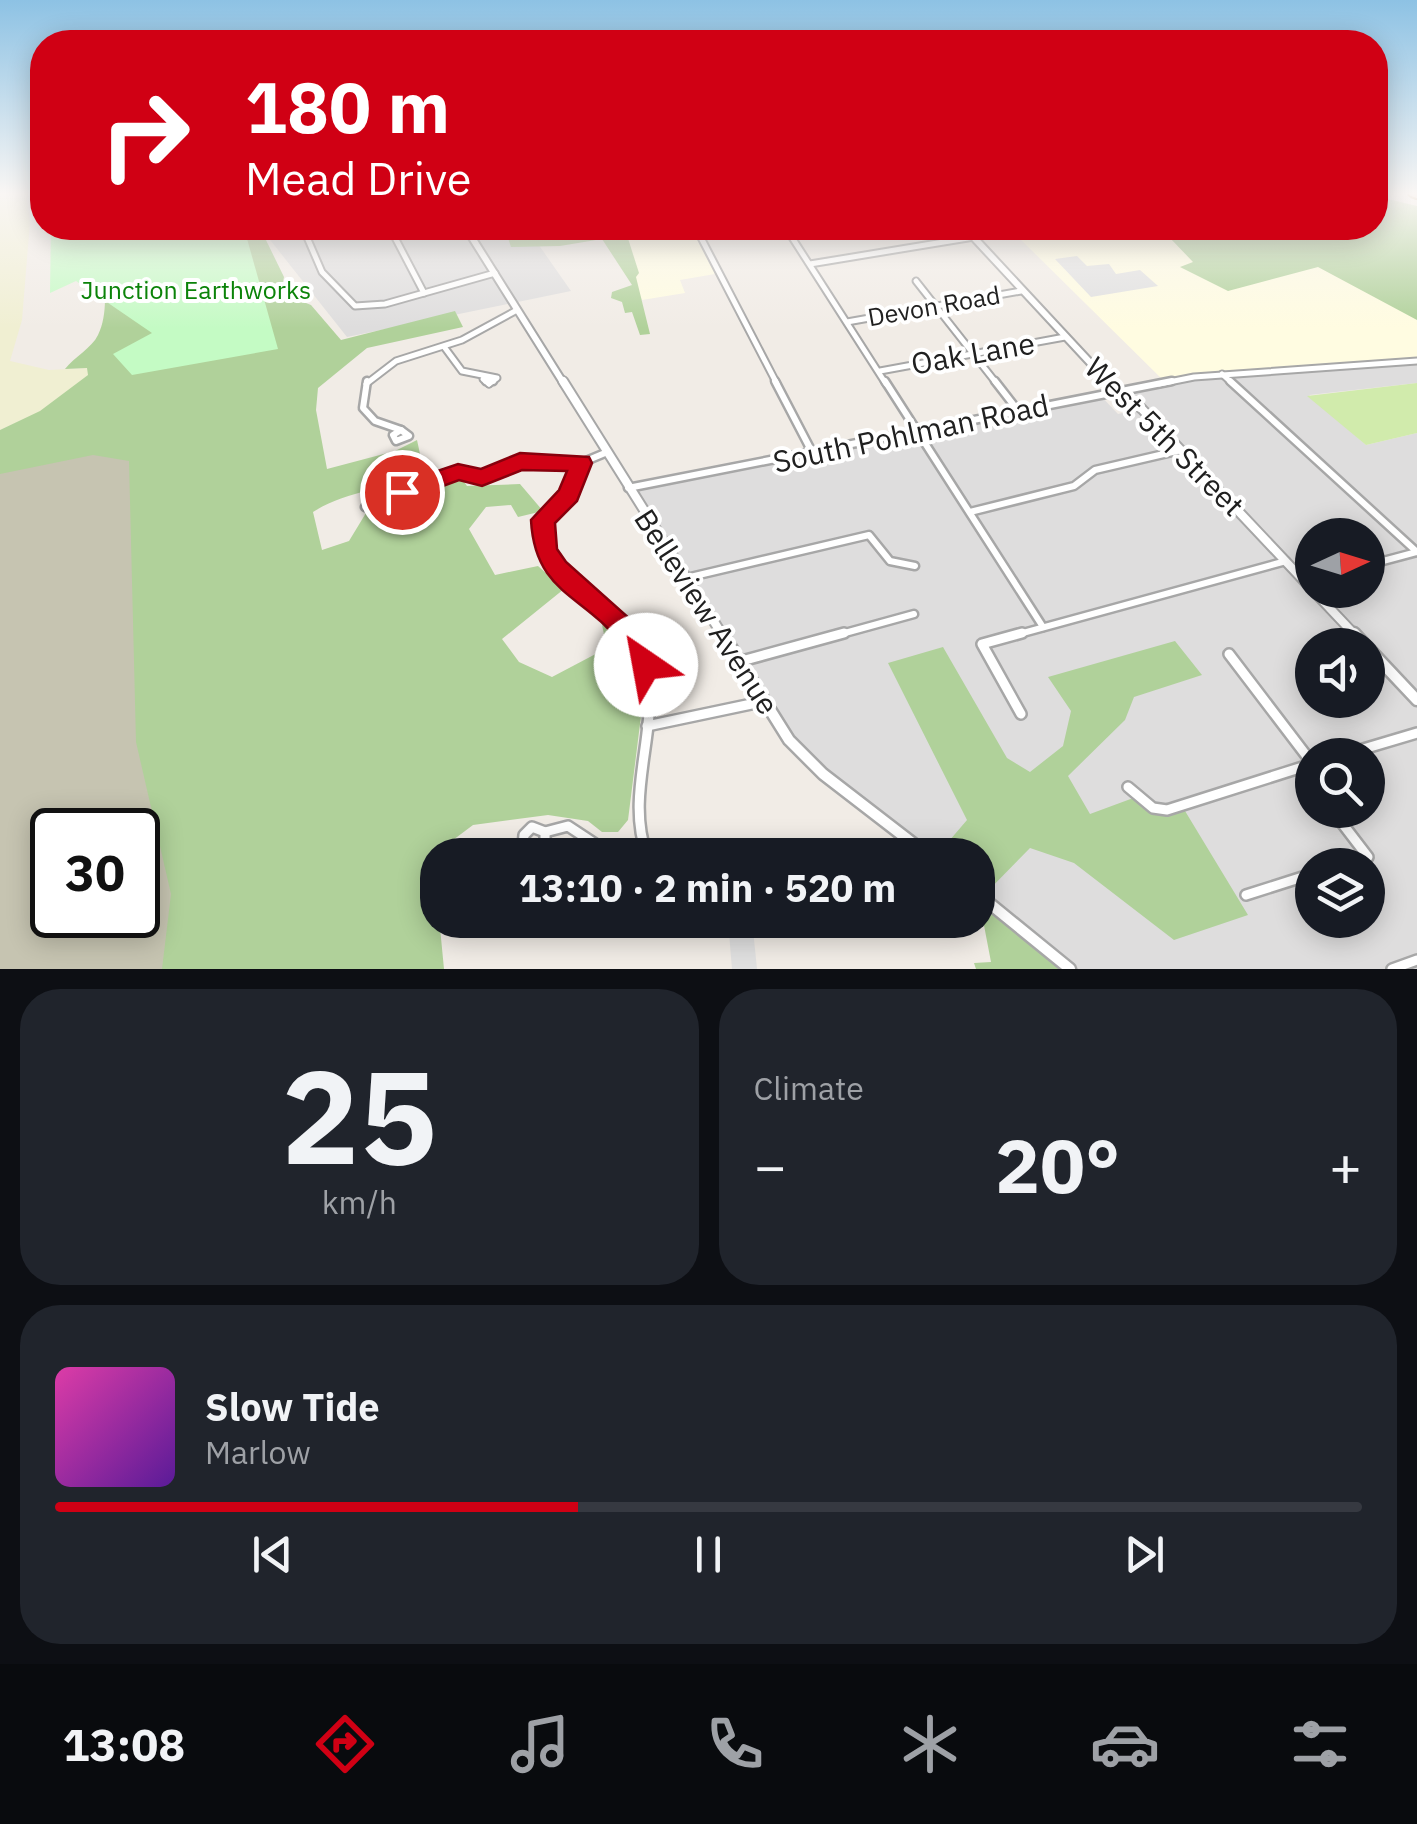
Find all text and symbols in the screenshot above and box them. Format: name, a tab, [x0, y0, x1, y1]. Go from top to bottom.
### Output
text: 180 m	[245, 61, 450, 152]
icon: right	[80, 70, 210, 200]
text: Mead Drive	[245, 149, 471, 207]
park label: Junction Earthworks	[81, 273, 311, 306]
street label: Devon Road	[865, 278, 1003, 333]
street label: Oak Lane	[908, 322, 1038, 383]
street label: West 5th Street	[1077, 348, 1253, 524]
street label: South Pohlman Road	[769, 384, 1052, 481]
pin	[360, 450, 445, 535]
icon: arrive	[375, 465, 430, 520]
street label: Belleview Avenue	[626, 501, 788, 721]
north arrow	[1295, 518, 1385, 608]
map controls	[1295, 518, 1385, 938]
position arrow	[594, 613, 698, 717]
button: sound	[1295, 628, 1385, 718]
button: search	[1295, 738, 1385, 828]
speed limit sign: 30	[30, 808, 160, 938]
button: layers	[1295, 848, 1385, 938]
text: 13:10 · 2 min · 520 m	[519, 863, 896, 912]
text: 25	[281, 1031, 437, 1200]
text: Climate	[754, 1067, 864, 1109]
text: 20°	[995, 1116, 1120, 1214]
text: −	[754, 1130, 787, 1201]
text: +	[1329, 1130, 1362, 1201]
text: km/h	[322, 1181, 397, 1223]
text: Slow Tide	[205, 1382, 380, 1431]
text: Marlow	[205, 1431, 311, 1473]
icon: previous	[245, 1527, 300, 1582]
icon: pause	[681, 1527, 736, 1582]
icon: next	[1117, 1527, 1172, 1582]
icon: directions	[310, 1709, 380, 1779]
icon: music	[505, 1709, 575, 1779]
icon: phone	[700, 1709, 770, 1779]
icon: climate	[895, 1709, 965, 1779]
icon: car	[1090, 1709, 1160, 1779]
icon: filters	[1285, 1709, 1355, 1779]
text: 13:08	[62, 1715, 185, 1773]

